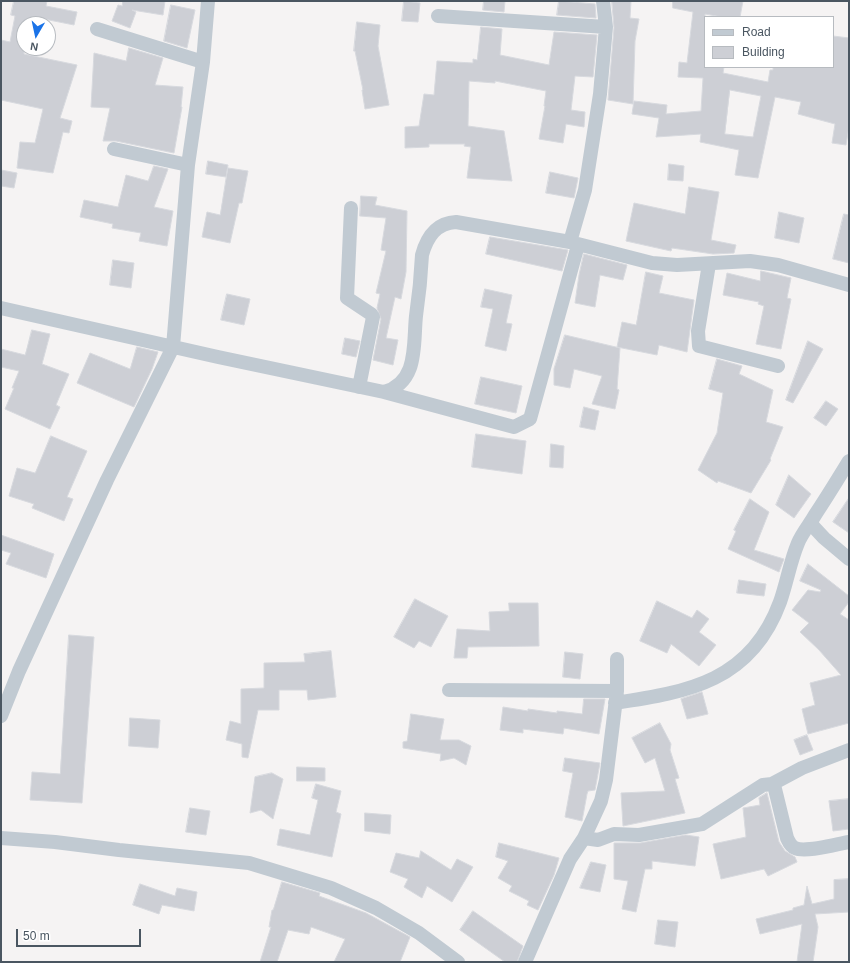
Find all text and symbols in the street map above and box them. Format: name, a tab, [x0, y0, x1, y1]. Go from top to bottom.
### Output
north arrow	[16, 16, 56, 56]
legend	[704, 16, 834, 68]
text: Road	[742, 25, 771, 39]
text: N	[29, 40, 39, 53]
text: Building	[742, 45, 785, 59]
scale bar	[18, 921, 143, 947]
text: 50 m	[23, 929, 50, 943]

